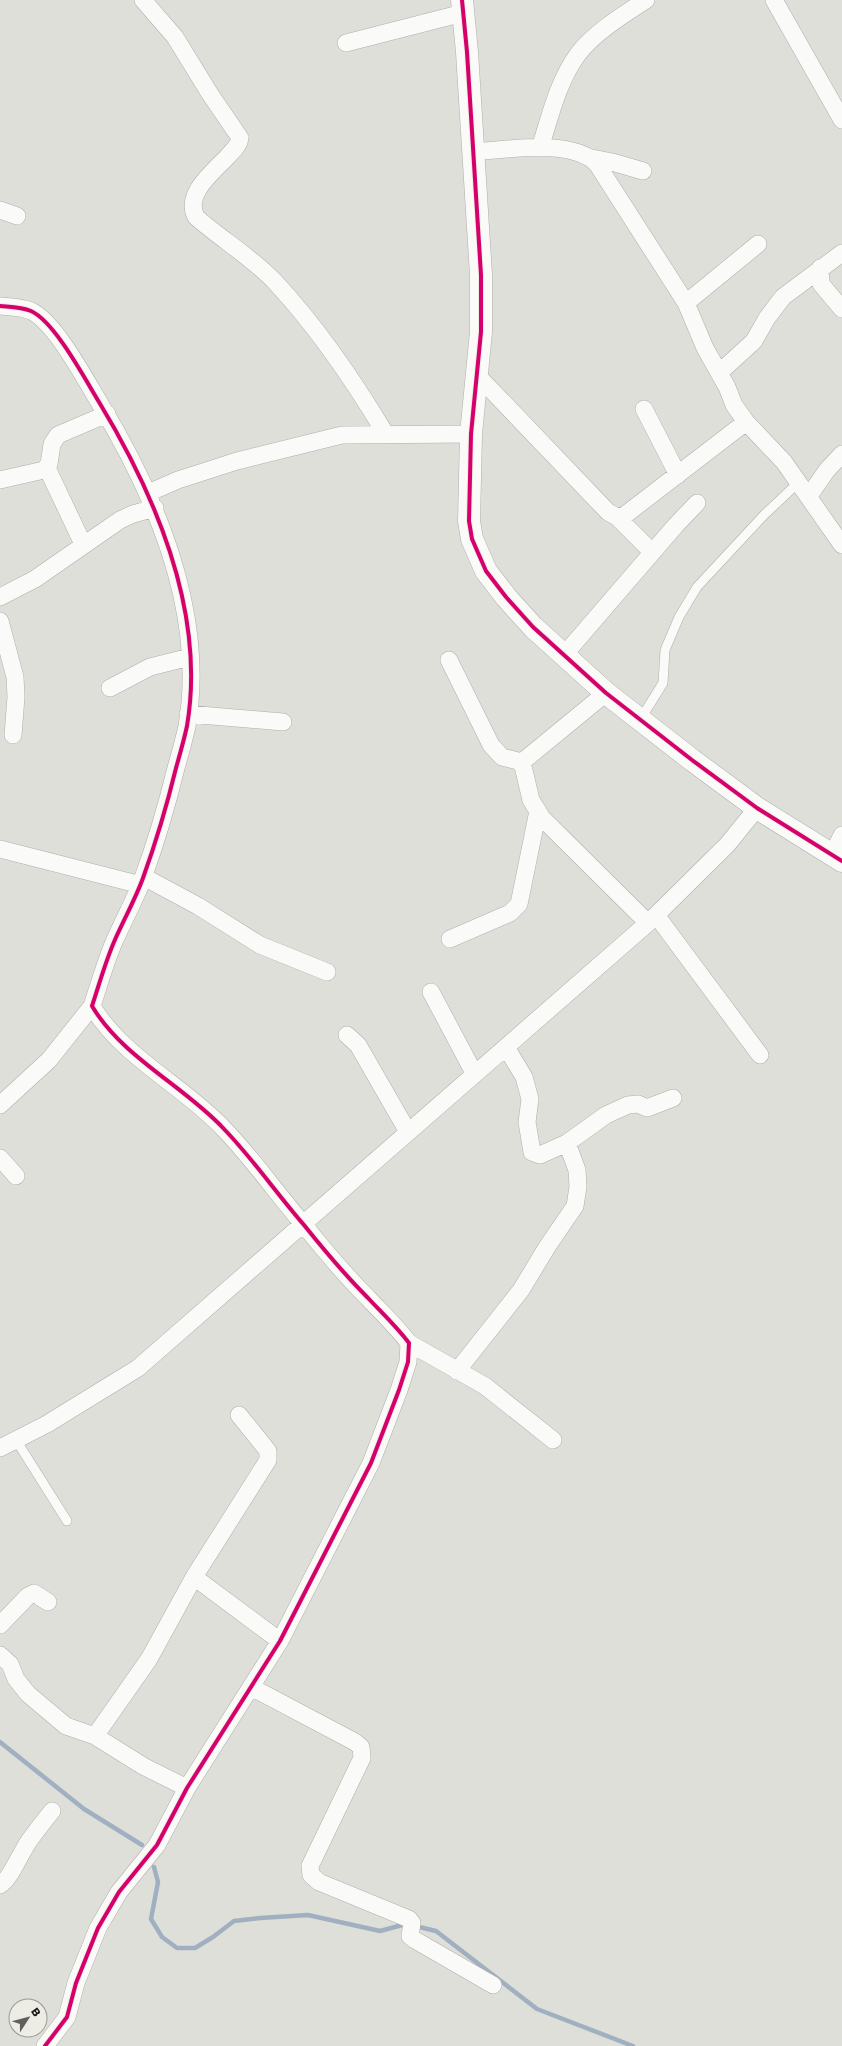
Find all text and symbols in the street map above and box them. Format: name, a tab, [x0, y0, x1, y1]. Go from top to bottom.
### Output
north arrow	[8, 1998, 48, 2038]
text: B	[28, 2005, 43, 2020]

